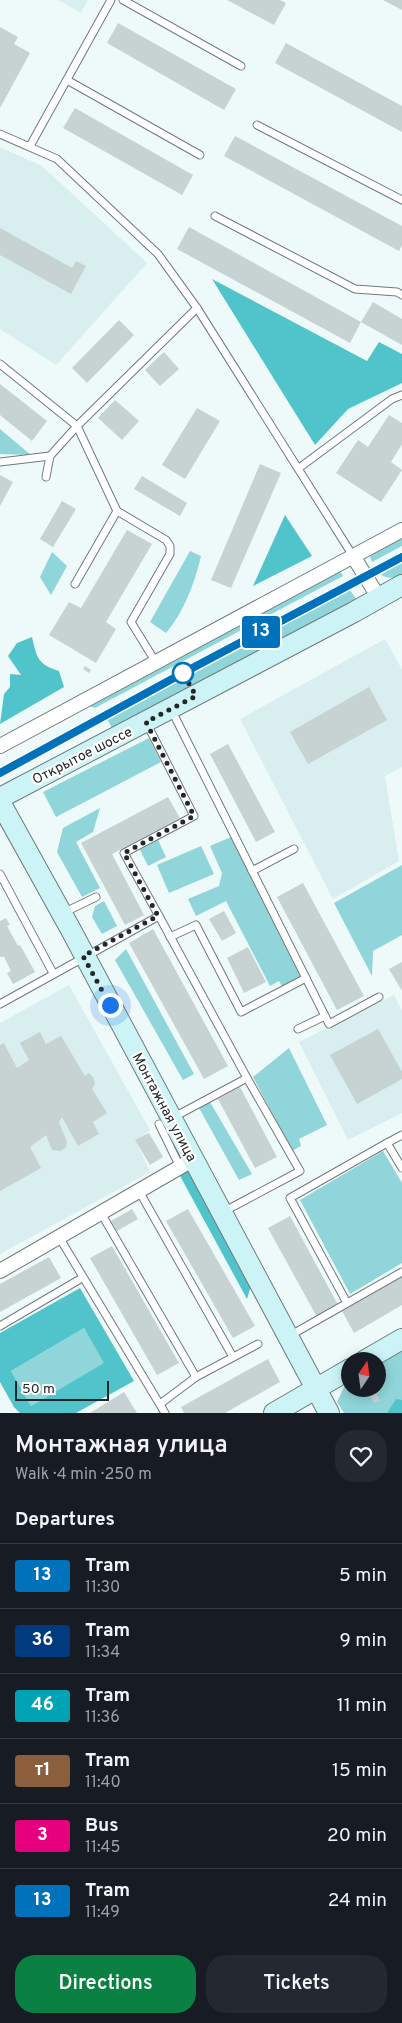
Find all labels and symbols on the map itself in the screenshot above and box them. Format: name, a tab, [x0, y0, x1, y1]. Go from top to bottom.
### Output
line badge: 13	[238, 616, 284, 648]
unlabelled marker	[172, 662, 194, 684]
street label: Открытое шоссе	[30, 724, 136, 789]
your location	[98, 993, 123, 1018]
street label: Монтажная улица	[128, 1050, 199, 1165]
north arrow	[341, 1352, 386, 1398]
scale bar	[15, 1378, 109, 1401]

